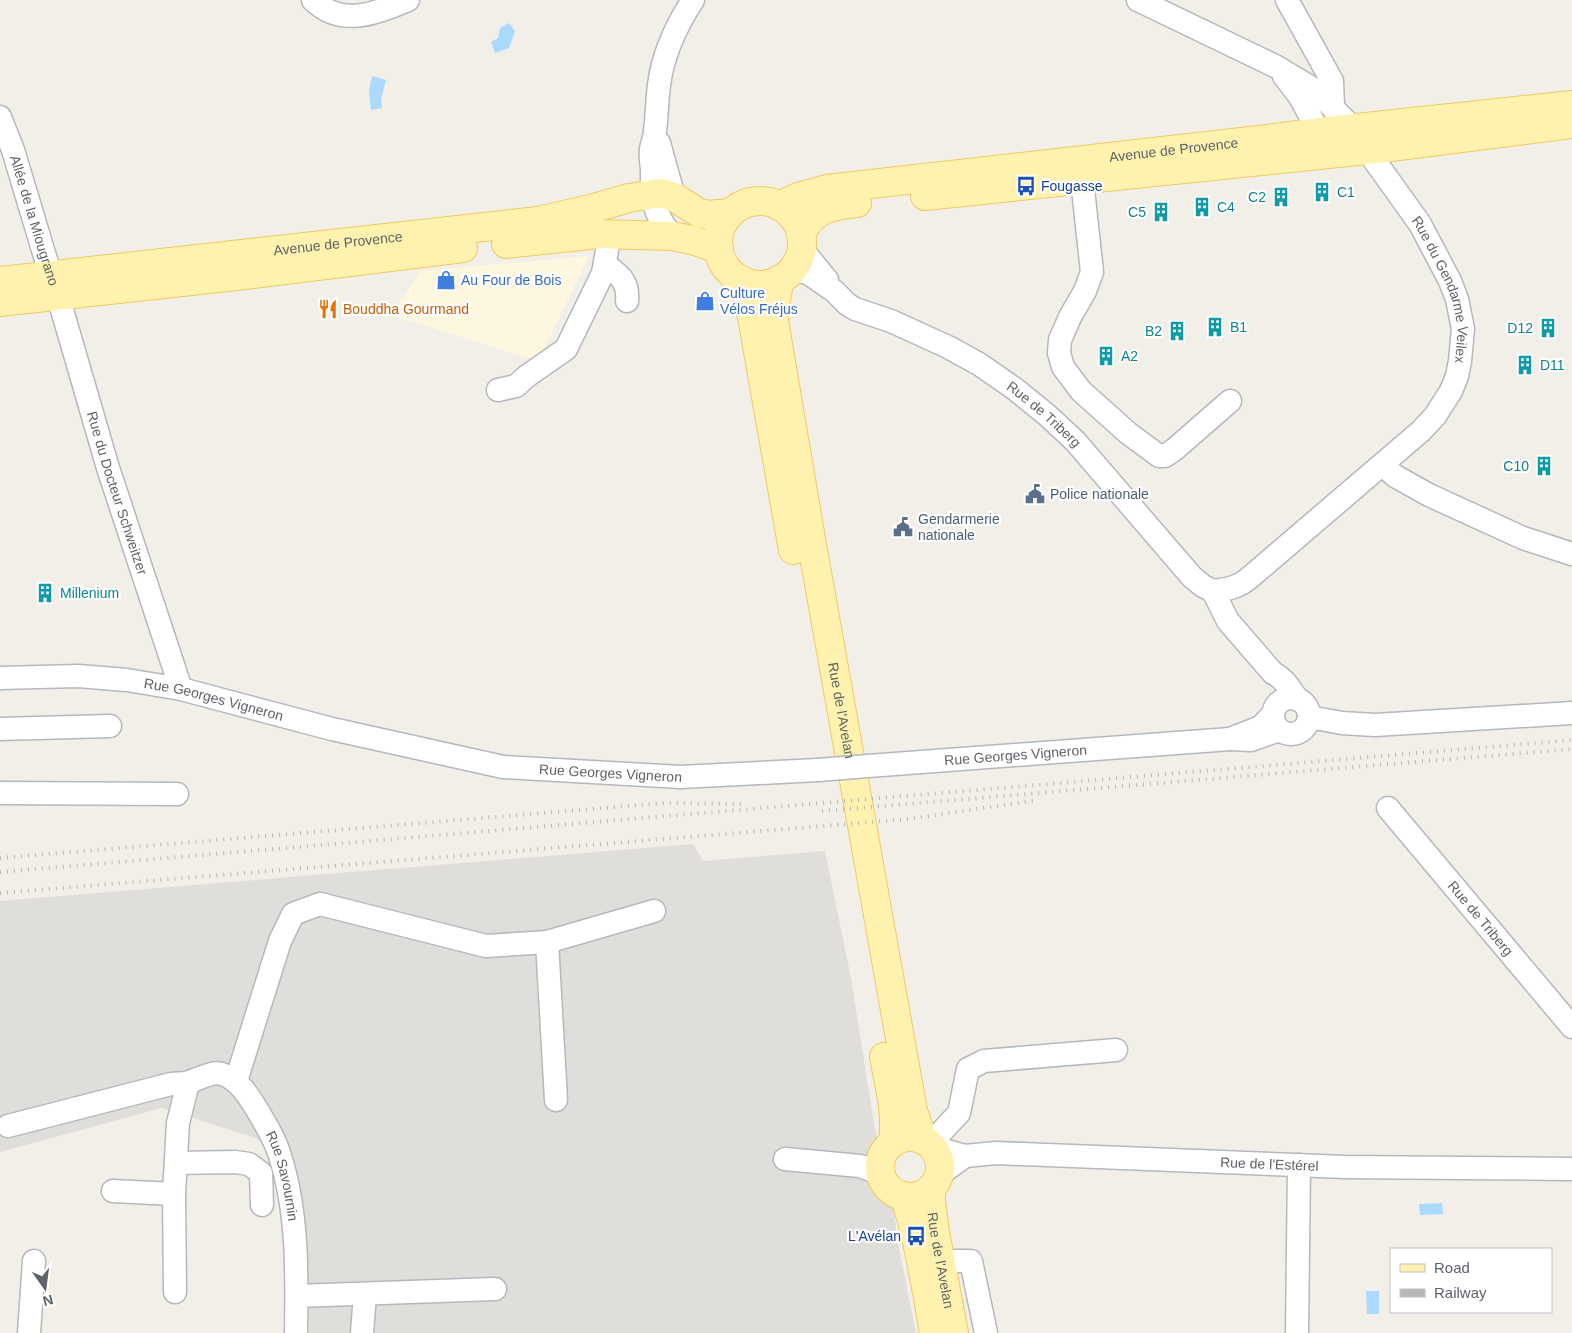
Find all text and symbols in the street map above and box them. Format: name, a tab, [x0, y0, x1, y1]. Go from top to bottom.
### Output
street label: Avenue de Provence	[1108, 134, 1239, 165]
street label: Allée de la Miougrano	[7, 153, 62, 288]
bus stop icon: Fougasse	[1015, 175, 1037, 197]
place label: Fougasse	[1041, 178, 1103, 194]
building icon: C1	[1311, 181, 1333, 203]
place label: C1	[1337, 184, 1355, 200]
building icon: C2	[1270, 186, 1292, 208]
place label: C2	[1248, 189, 1266, 205]
building icon: C4	[1191, 196, 1213, 218]
place label: C4	[1217, 199, 1235, 215]
building icon: C5	[1150, 201, 1172, 223]
place label: C5	[1128, 204, 1146, 220]
street label: Rue du Gendarme Veilex	[1409, 213, 1471, 364]
street label: Avenue de Provence	[272, 228, 404, 258]
shop icon: Au Four de Bois	[435, 269, 457, 291]
place label: Au Four de Bois	[461, 272, 561, 288]
place label: Culture Vélos Fréjus	[720, 285, 798, 317]
shop icon: Culture Vélos Fréjus	[694, 290, 716, 312]
restaurant icon: Bouddha Gourmand	[317, 298, 339, 320]
place label: Bouddha Gourmand	[343, 301, 469, 317]
building icon: B1	[1204, 316, 1226, 338]
building icon: D12	[1537, 317, 1559, 339]
place label: B1	[1230, 319, 1247, 335]
building icon: B2	[1166, 320, 1188, 342]
place label: D12	[1507, 320, 1533, 336]
place label: B2	[1145, 323, 1162, 339]
building icon: A2	[1095, 345, 1117, 367]
place label: A2	[1121, 348, 1138, 364]
building icon: D11	[1514, 354, 1536, 376]
place label: D11	[1540, 357, 1565, 373]
street label: Rue de Triberg	[1004, 378, 1085, 450]
street label: Rue du Docteur Schweitzer	[84, 409, 151, 577]
building icon: C10	[1533, 455, 1555, 477]
place label: C10	[1503, 458, 1529, 474]
public building icon: Police nationale	[1024, 483, 1046, 505]
place label: Police nationale	[1050, 486, 1149, 502]
place label: Gendarmerie nationale	[918, 511, 1000, 543]
public building icon: Gendarmerie nationale	[892, 516, 914, 538]
building icon: Millenium	[34, 582, 56, 604]
place label: Millenium	[60, 585, 119, 601]
street label: Rue de l'Avelan	[825, 661, 858, 760]
street label: Rue Georges Vigneron	[143, 675, 285, 724]
street label: Rue Georges Vigneron	[944, 742, 1088, 768]
street label: Rue Georges Vigneron	[539, 761, 682, 785]
street label: Rue de Triberg	[1445, 878, 1517, 959]
street label: Rue Savournin	[263, 1128, 301, 1222]
street label: Rue de l'Estérel	[1220, 1154, 1319, 1174]
street label: Rue de l'Avelan	[925, 1211, 957, 1310]
bus stop icon: L'Avélan	[905, 1225, 927, 1247]
place label: L'Avélan	[848, 1228, 901, 1244]
legend	[1390, 1248, 1552, 1313]
text: Road	[1434, 1259, 1470, 1276]
north arrow	[20, 1263, 70, 1313]
text: Railway	[1434, 1284, 1487, 1301]
text: N	[41, 1292, 55, 1310]

